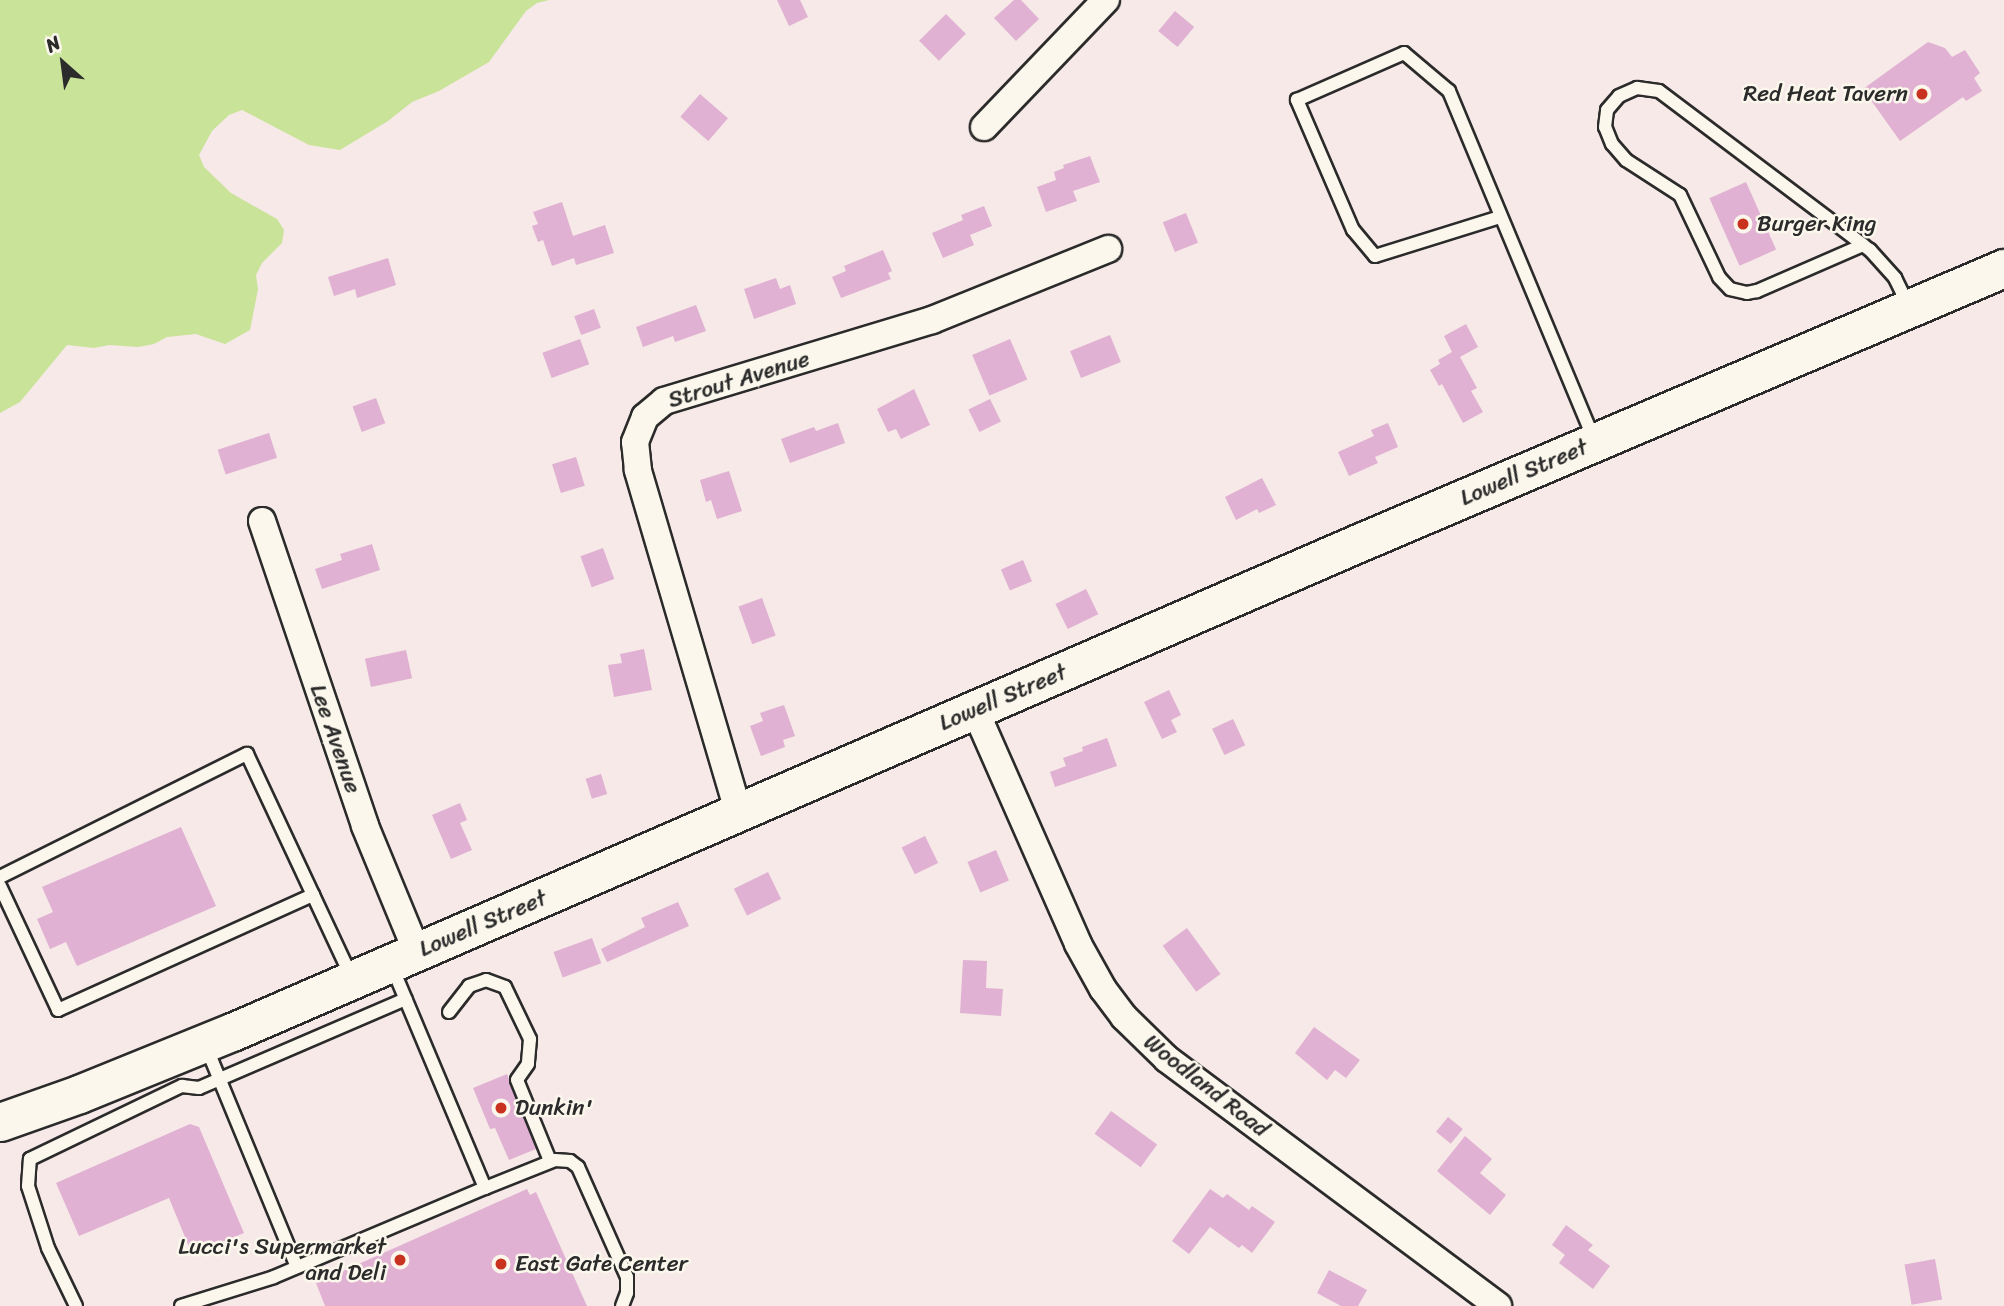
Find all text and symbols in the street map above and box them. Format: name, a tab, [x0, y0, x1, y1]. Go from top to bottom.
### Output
text: N	[39, 26, 66, 62]
north arrow	[28, 28, 98, 98]
place label: Red Heat Tavern	[1742, 80, 1908, 108]
marker: Red Heat Tavern	[1914, 86, 1930, 102]
place label: Burger King	[1757, 210, 1876, 238]
marker: Burger King	[1735, 216, 1751, 232]
street label: Strout Avenue	[665, 345, 813, 415]
street label: Lowell Street	[1456, 434, 1592, 512]
street label: Lowell Street	[935, 659, 1071, 737]
street label: Lee Avenue	[303, 681, 367, 797]
street label: Lowell Street	[415, 885, 551, 963]
street label: Woodland Road	[1138, 1029, 1274, 1143]
place label: Dunkin'	[515, 1094, 593, 1122]
marker: Dunkin'	[493, 1100, 509, 1116]
place label: Lucci's Supermarket and Deli	[178, 1233, 386, 1287]
place label: East Gate Center	[515, 1250, 690, 1278]
marker: Lucci's Supermarket and Deli	[392, 1252, 408, 1268]
marker: East Gate Center	[493, 1256, 509, 1272]

